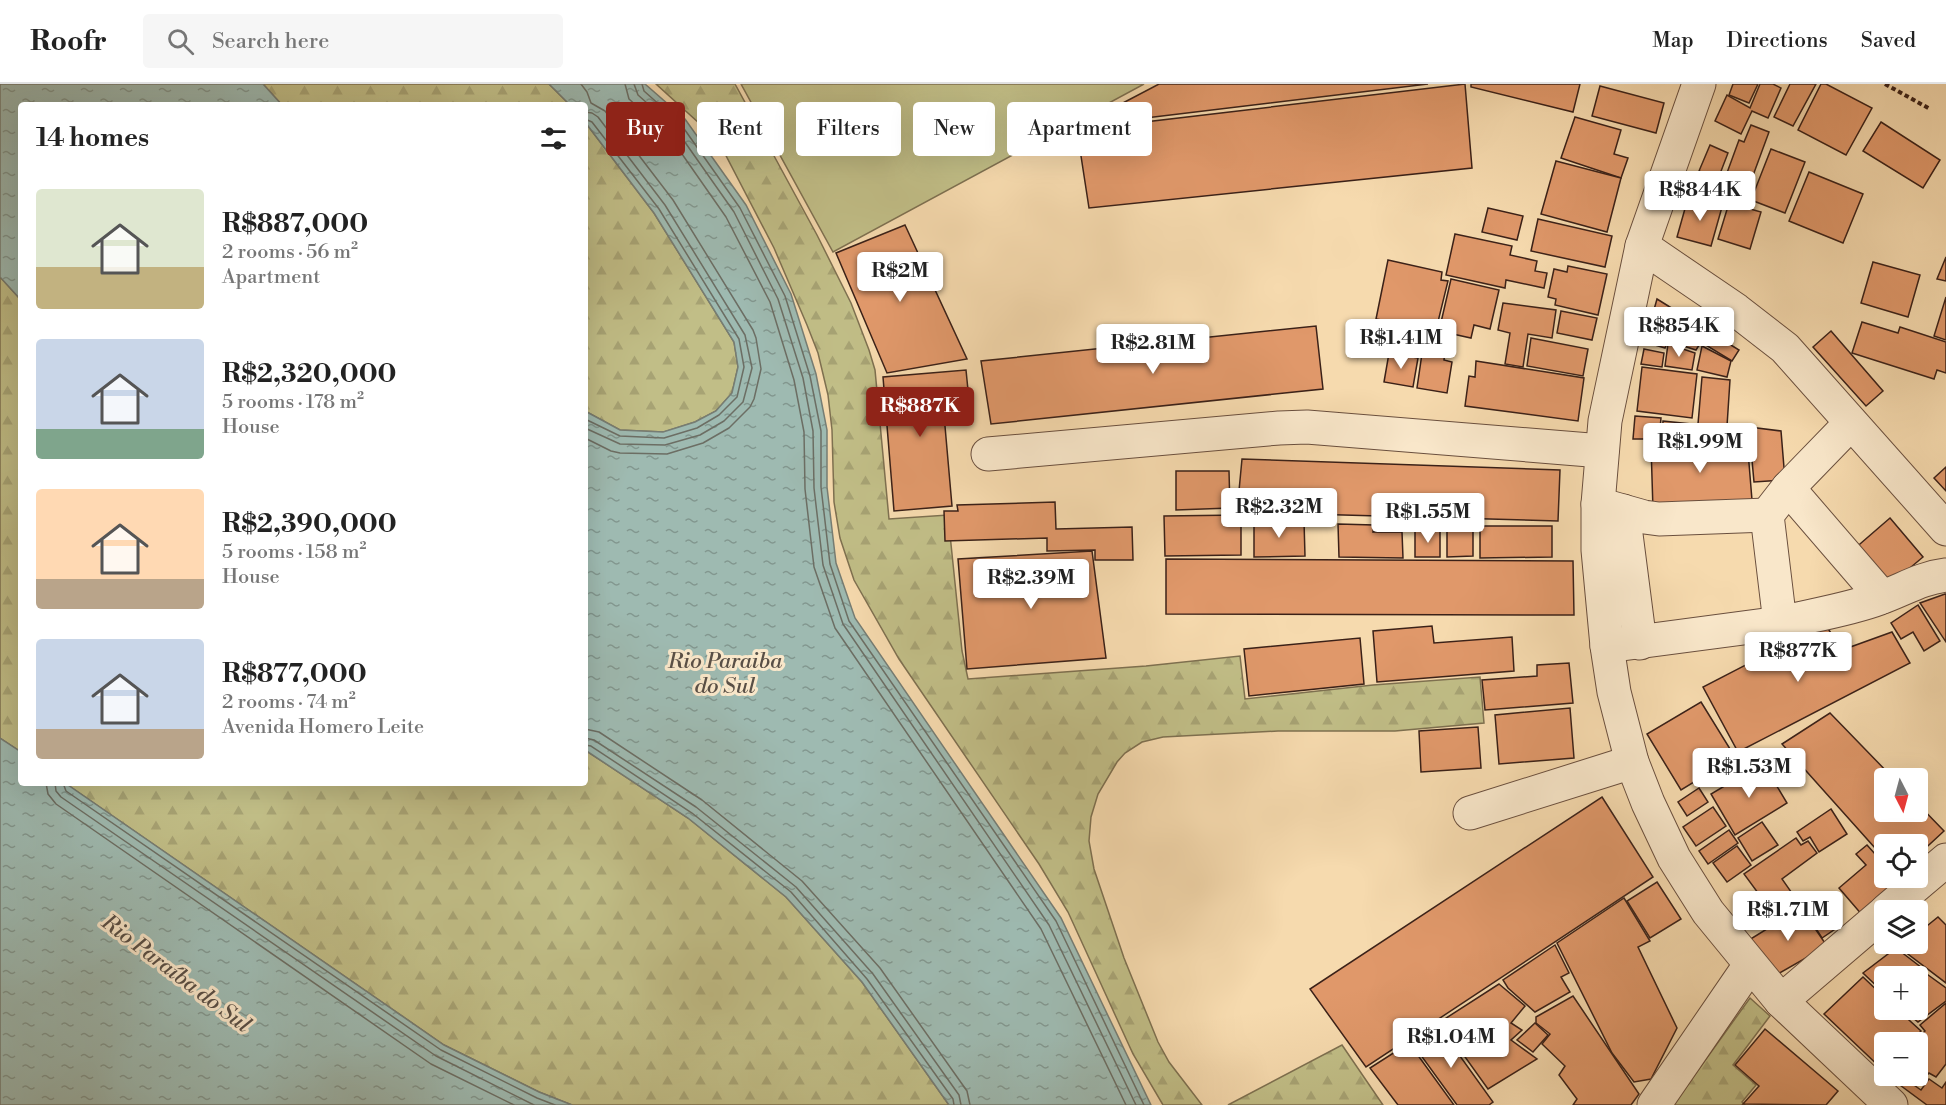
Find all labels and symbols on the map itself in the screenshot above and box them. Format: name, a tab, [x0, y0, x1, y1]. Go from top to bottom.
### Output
pin: R$844K	[1651, 171, 1749, 222]
pin: R$2M	[864, 252, 936, 303]
pin: R$854K	[1630, 307, 1728, 358]
pin: R$1.41M	[1346, 319, 1456, 370]
pin: R$2.81M	[1098, 324, 1208, 375]
pin: R$887K	[871, 387, 969, 438]
pin: R$1.99M	[1645, 423, 1755, 474]
pin: R$2.32M	[1224, 488, 1334, 539]
pin: R$1.55M	[1373, 493, 1483, 544]
pin: R$2.39M	[976, 559, 1086, 610]
pin: R$877K	[1749, 632, 1847, 683]
water label: Rio Paraiba do Sul	[667, 648, 783, 700]
pin: R$1.53M	[1694, 748, 1804, 799]
north arrow	[1874, 768, 1928, 822]
pin: R$1.71M	[1733, 891, 1843, 942]
water label: Rio Paraíba do Sul	[95, 909, 256, 1039]
pin: R$1.04M	[1396, 1018, 1506, 1069]

